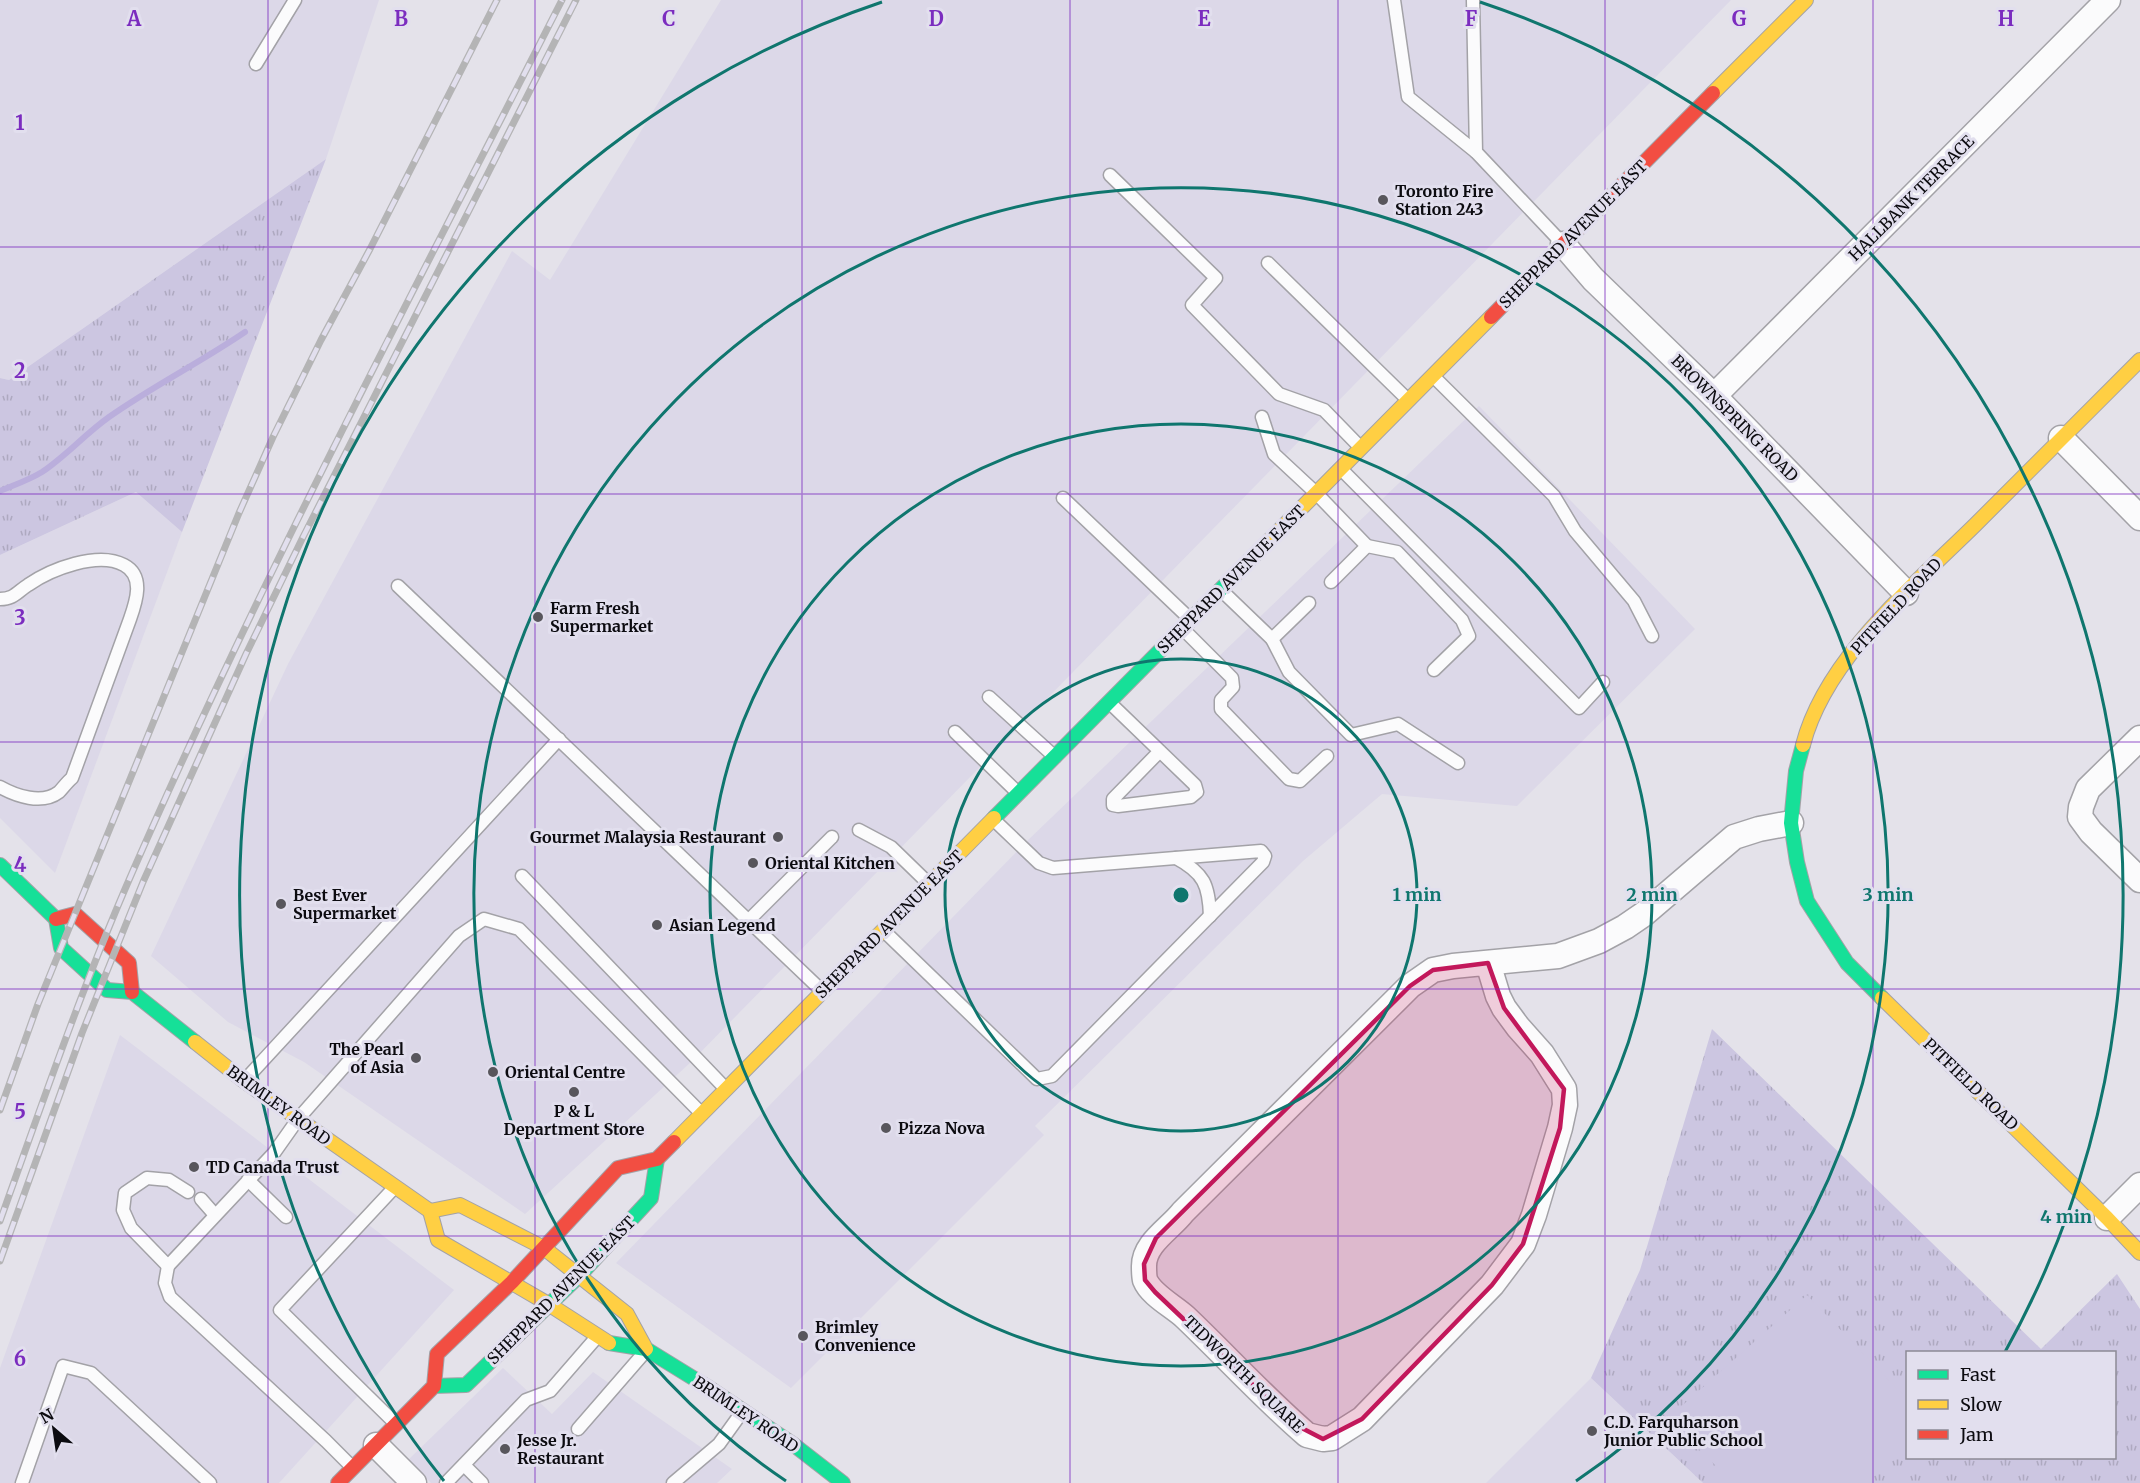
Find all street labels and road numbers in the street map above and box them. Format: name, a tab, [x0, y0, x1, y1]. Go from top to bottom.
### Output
street label: HALLBANK TERRACE	[1844, 130, 1979, 265]
street label: SHEPPARD AVENUE EAST	[1495, 156, 1651, 312]
street label: BROWNSPRING ROAD	[1667, 350, 1803, 486]
street label: SHEPPARD AVENUE EAST	[1153, 501, 1309, 657]
street label: PITFIELD ROAD	[1846, 554, 1946, 658]
street label: SHEPPARD AVENUE EAST	[811, 846, 967, 1002]
street label: PITFIELD ROAD	[1919, 1034, 2023, 1134]
street label: BRIMLEY ROAD	[223, 1061, 335, 1149]
street label: SHEPPARD AVENUE EAST	[483, 1212, 639, 1368]
street label: TIDWORTH SQUARE	[1180, 1311, 1309, 1437]
street label: BRIMLEY ROAD	[689, 1371, 803, 1457]

